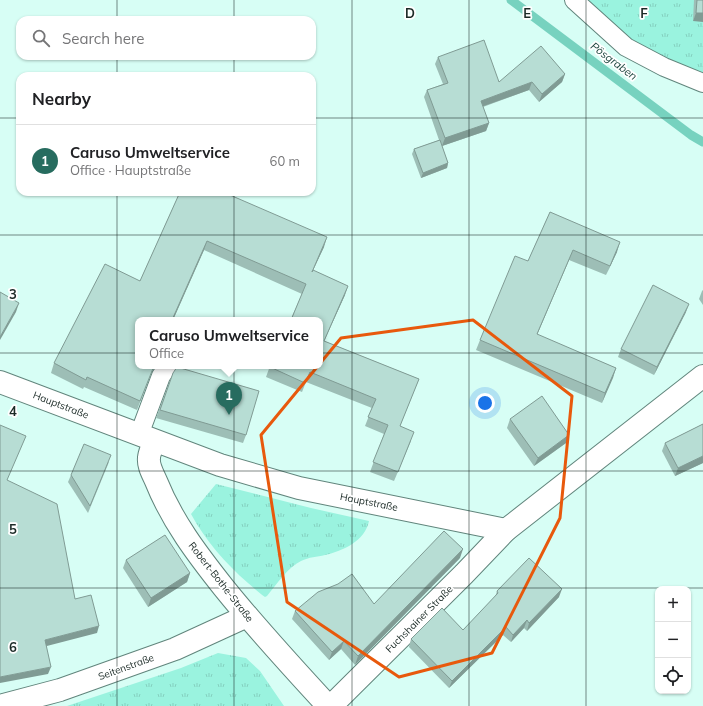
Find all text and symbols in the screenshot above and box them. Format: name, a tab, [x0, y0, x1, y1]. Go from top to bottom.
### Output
text: D	[405, 5, 415, 21]
text: E	[523, 5, 531, 21]
text: F	[640, 5, 648, 21]
search box	[16, 16, 316, 60]
icon: search	[30, 27, 52, 49]
text: Search here	[62, 29, 144, 48]
water label: Pösgraben	[588, 39, 640, 83]
text: Nearby	[32, 88, 91, 109]
text: Caruso Umweltservice	[70, 143, 230, 162]
text: 1	[41, 153, 49, 169]
text: 60 m	[270, 153, 300, 169]
text: Office · Hauptstraße	[70, 162, 191, 178]
text: 3	[9, 286, 17, 302]
popup	[135, 317, 323, 369]
text: Caruso Umweltservice	[149, 326, 309, 345]
text: Office	[149, 345, 184, 361]
pin: 1	[216, 382, 242, 415]
street label: Hauptstraße	[31, 388, 91, 422]
your location	[475, 393, 495, 413]
text: 4	[9, 403, 17, 419]
street label: Hauptstraße	[339, 490, 399, 514]
text: 5	[9, 521, 17, 537]
street label: Robert-Bothe-Straße	[186, 539, 256, 625]
street label: Fuchshainer Straße	[383, 583, 455, 655]
map controls	[655, 586, 691, 694]
button: +	[655, 586, 691, 622]
button: −	[655, 622, 691, 658]
text: 6	[9, 639, 17, 655]
street label: Seitenstraße	[96, 651, 156, 683]
button: locate	[655, 658, 691, 694]

